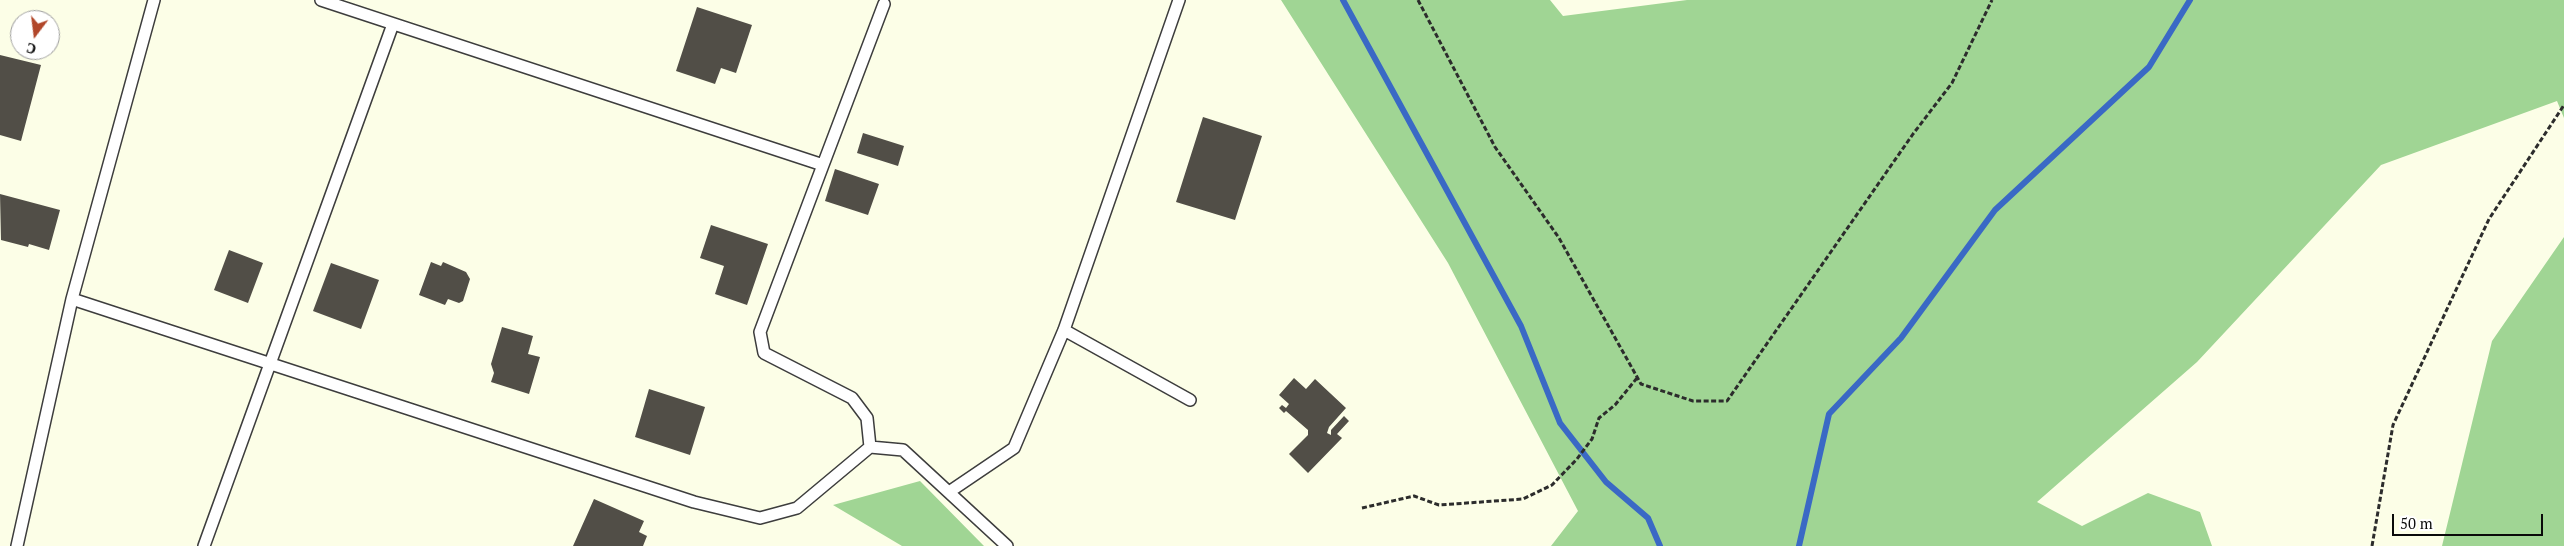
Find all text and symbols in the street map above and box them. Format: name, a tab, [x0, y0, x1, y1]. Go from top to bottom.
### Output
north arrow	[10, 10, 60, 60]
text: С	[24, 39, 38, 59]
scale bar	[2394, 504, 2545, 536]
text: 50 m	[2400, 513, 2433, 533]

